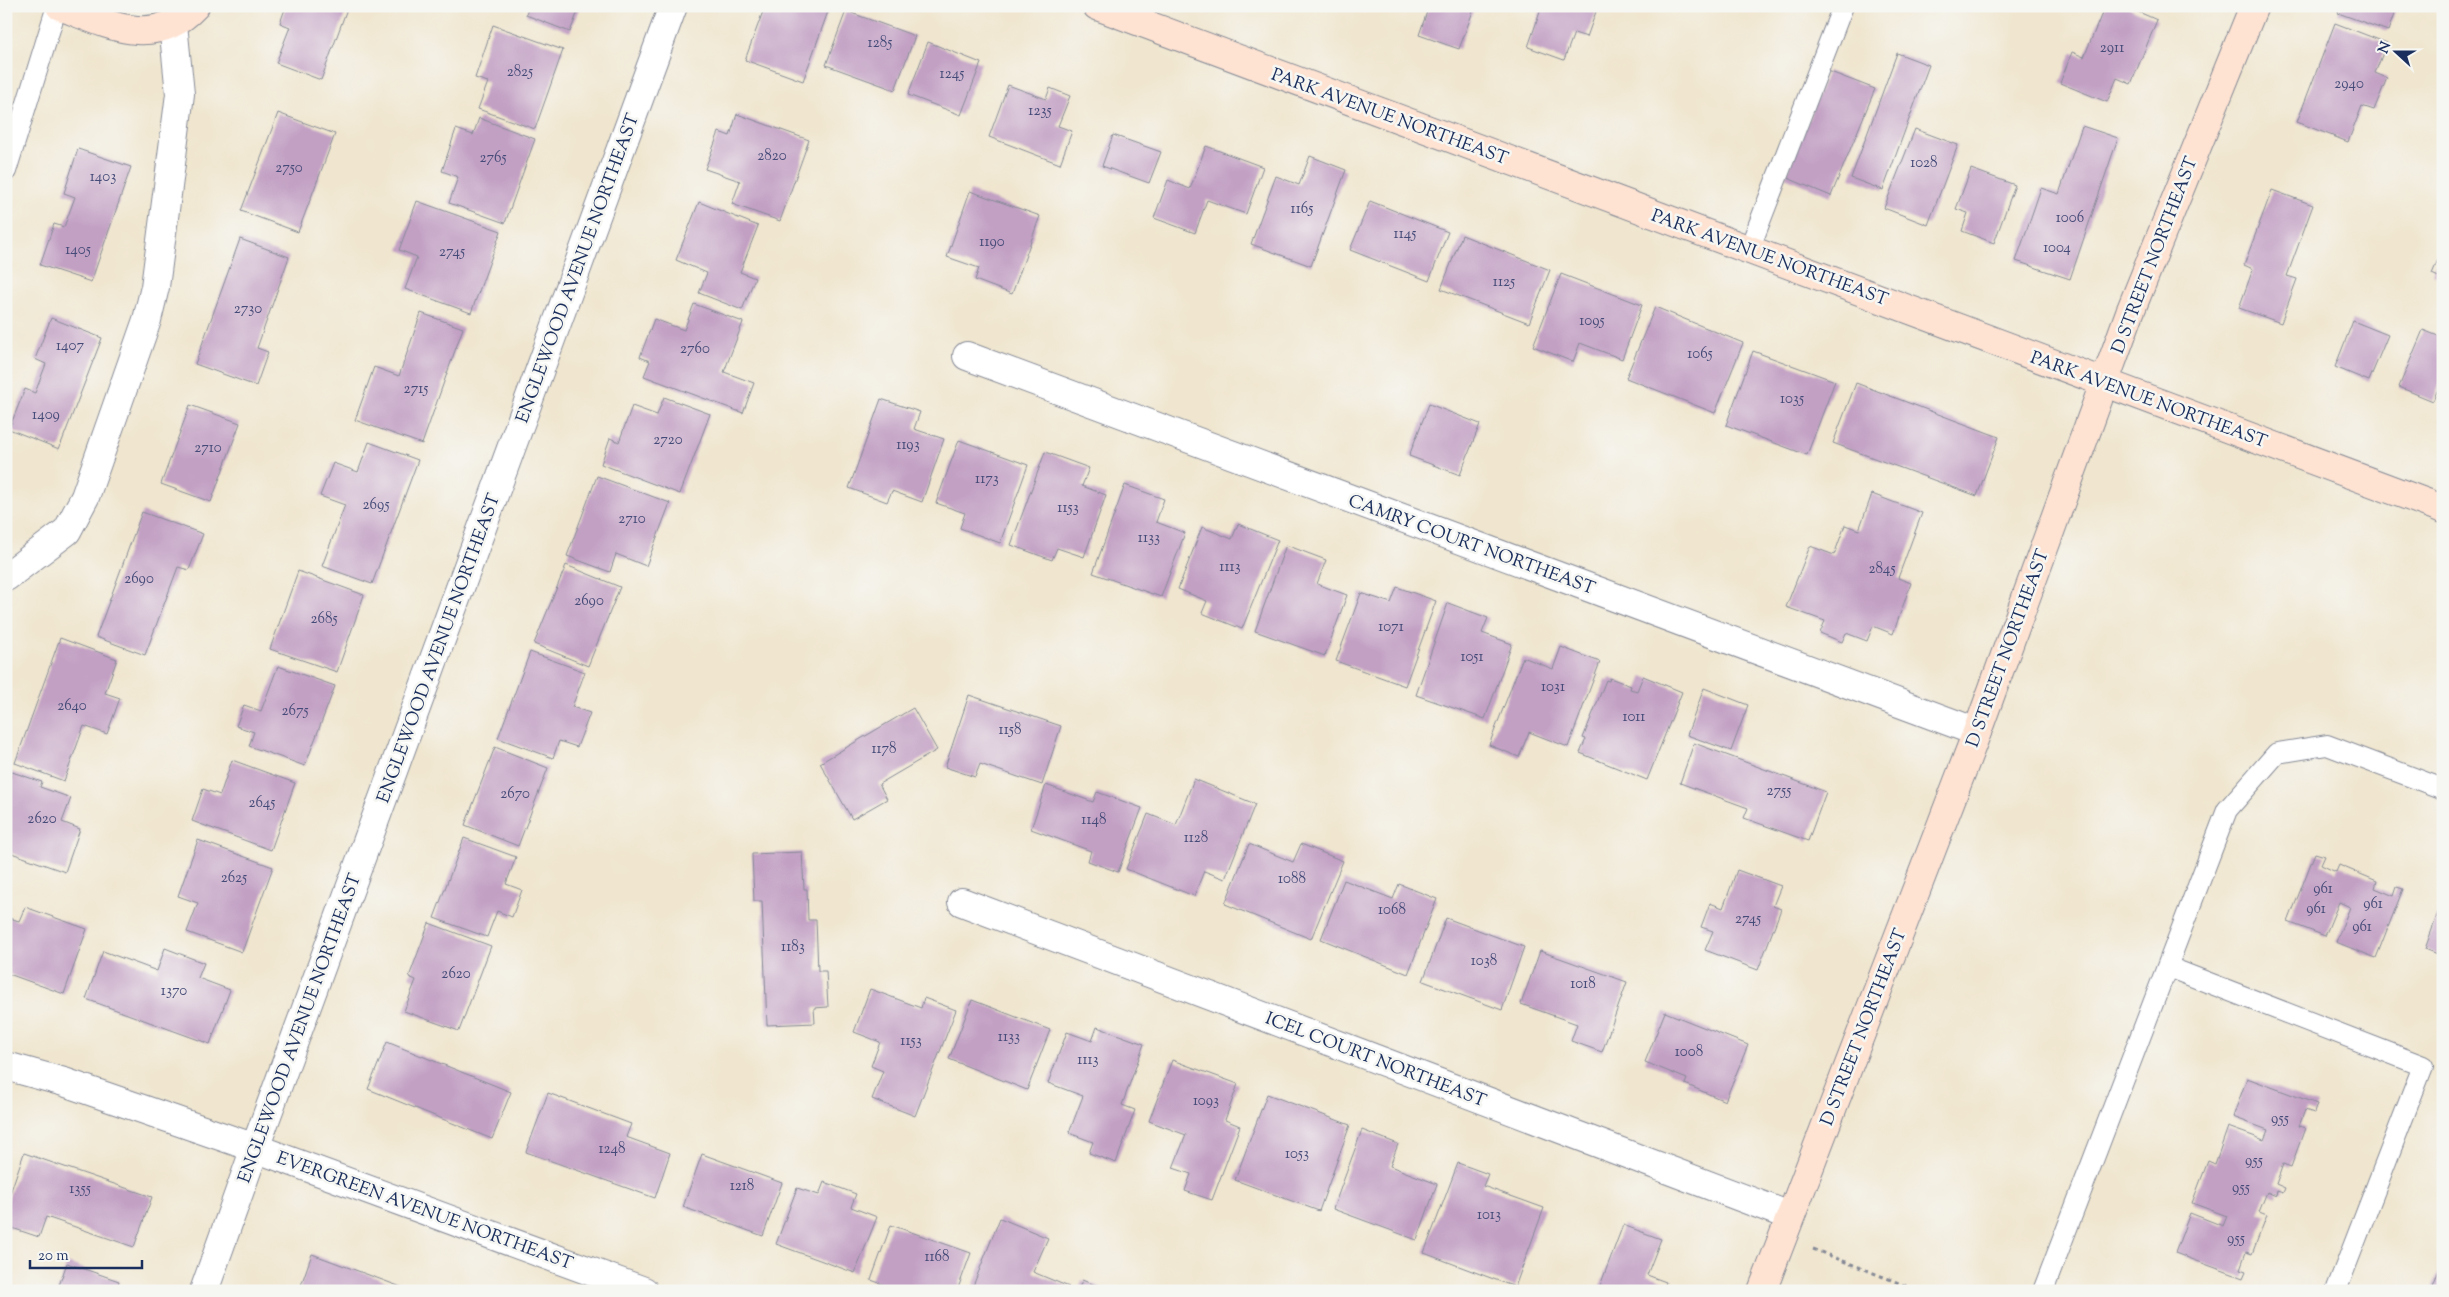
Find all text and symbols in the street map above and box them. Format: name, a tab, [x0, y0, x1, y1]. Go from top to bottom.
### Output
north arrow	[2372, 28, 2422, 78]
house number: 1285	[868, 33, 892, 54]
house number: 2911	[2100, 38, 2124, 59]
text: N	[2374, 39, 2397, 57]
house number: 2825	[507, 62, 533, 83]
street label: PARK AVENUE NORTHEAST	[1267, 63, 1512, 173]
house number: 1245	[940, 64, 964, 85]
house number: 2940	[2334, 74, 2364, 95]
house number: 1235	[1028, 101, 1052, 122]
street label: ENGLEWOOD AVENUE NORTHEAST	[511, 110, 647, 427]
house number: 2820	[757, 146, 787, 167]
house number: 2765	[479, 148, 507, 169]
house number: 1028	[1910, 153, 1938, 174]
street label: D STREET NORTHEAST	[2106, 153, 2206, 358]
house number: 2750	[275, 158, 303, 179]
house number: 1403	[90, 167, 116, 188]
house number: 1165	[1291, 199, 1313, 220]
street label: PARK AVENUE NORTHEAST	[1647, 204, 1892, 314]
house number: 1006	[2056, 208, 2084, 229]
house number: 1145	[1394, 224, 1416, 245]
house number: 1190	[979, 232, 1005, 253]
house number: 1004	[2043, 238, 2071, 259]
house number: 1405	[65, 240, 91, 261]
house number: 2745	[439, 242, 465, 263]
house number: 1125	[1493, 272, 1515, 293]
house number: 2730	[234, 299, 262, 320]
house number: 1095	[1579, 311, 1605, 332]
house number: 1407	[56, 336, 84, 357]
house number: 2760	[680, 339, 710, 360]
house number: 1065	[1687, 344, 1713, 365]
street label: PARK AVENUE NORTHEAST	[2026, 346, 2271, 456]
house number: 2715	[404, 379, 428, 400]
house number: 1035	[1780, 389, 1804, 410]
house number: 1409	[32, 405, 60, 426]
house number: 2720	[653, 430, 683, 451]
house number: 1193	[896, 435, 920, 456]
house number: 2710	[194, 438, 222, 459]
house number: 1173	[975, 469, 999, 490]
street label: CAMRY COURT NORTHEAST	[1344, 489, 1599, 603]
street label: ENGLEWOOD AVENUE NORTHEAST	[372, 490, 508, 807]
house number: 2695	[362, 495, 390, 516]
house number: 1153	[1057, 498, 1079, 519]
house number: 2710	[618, 509, 646, 530]
house number: 1133	[1138, 528, 1160, 549]
street label: D STREET NORTHEAST	[1961, 546, 2057, 751]
house number: 1113	[1219, 557, 1241, 578]
house number: 2845	[1868, 559, 1896, 580]
house number: 2690	[124, 569, 154, 590]
house number: 2690	[574, 591, 604, 612]
house number: 2685	[310, 609, 338, 630]
house number: 1071	[1378, 617, 1404, 638]
house number: 1051	[1460, 647, 1484, 668]
house number: 1031	[1541, 677, 1565, 698]
house number: 2640	[57, 696, 87, 717]
house number: 2675	[281, 701, 309, 722]
house number: 1011	[1623, 707, 1645, 728]
house number: 1158	[999, 720, 1021, 741]
house number: 1178	[871, 739, 897, 760]
house number: 2755	[1767, 781, 1791, 802]
house number: 2670	[500, 784, 530, 805]
house number: 2645	[249, 793, 275, 814]
house number: 2620	[27, 809, 57, 830]
house number: 1148	[1081, 810, 1107, 831]
house number: 1128	[1184, 828, 1208, 849]
house number: 2625	[221, 868, 247, 889]
house number: 1088	[1278, 869, 1306, 890]
street label: ENGLEWOOD AVENUE NORTHEAST	[233, 870, 369, 1187]
house number: 961	[2313, 879, 2333, 900]
house number: 961	[2363, 894, 2383, 915]
house number: 961	[2306, 899, 2326, 920]
house number: 1068	[1378, 900, 1406, 921]
house number: 2745	[1735, 909, 1761, 930]
house number: 961	[2352, 917, 2372, 938]
street label: D STREET NORTHEAST	[1815, 925, 1915, 1130]
house number: 1183	[781, 937, 805, 958]
house number: 1038	[1471, 951, 1497, 972]
house number: 2620	[441, 964, 471, 985]
house number: 1018	[1570, 974, 1596, 995]
house number: 1370	[161, 981, 187, 1002]
street label: ICEL COURT NORTHEAST	[1261, 1007, 1490, 1115]
house number: 1133	[998, 1027, 1020, 1048]
house number: 1153	[900, 1031, 922, 1052]
house number: 1008	[1675, 1042, 1703, 1063]
house number: 1113	[1077, 1050, 1099, 1071]
house number: 1093	[1193, 1091, 1219, 1112]
house number: 955	[2271, 1109, 2289, 1130]
house number: 1248	[598, 1139, 626, 1160]
house number: 1053	[1285, 1144, 1309, 1165]
street label: EVERGREEN AVENUE NORTHEAST	[272, 1146, 577, 1278]
house number: 955	[2245, 1151, 2263, 1172]
house number: 1218	[730, 1176, 754, 1197]
house number: 955	[2232, 1178, 2250, 1199]
house number: 1355	[69, 1179, 91, 1200]
house number: 1013	[1477, 1205, 1501, 1226]
house number: 955	[2227, 1229, 2245, 1250]
scale bar	[30, 1237, 142, 1269]
text: 20 m	[38, 1246, 69, 1267]
house number: 1168	[924, 1247, 950, 1268]

